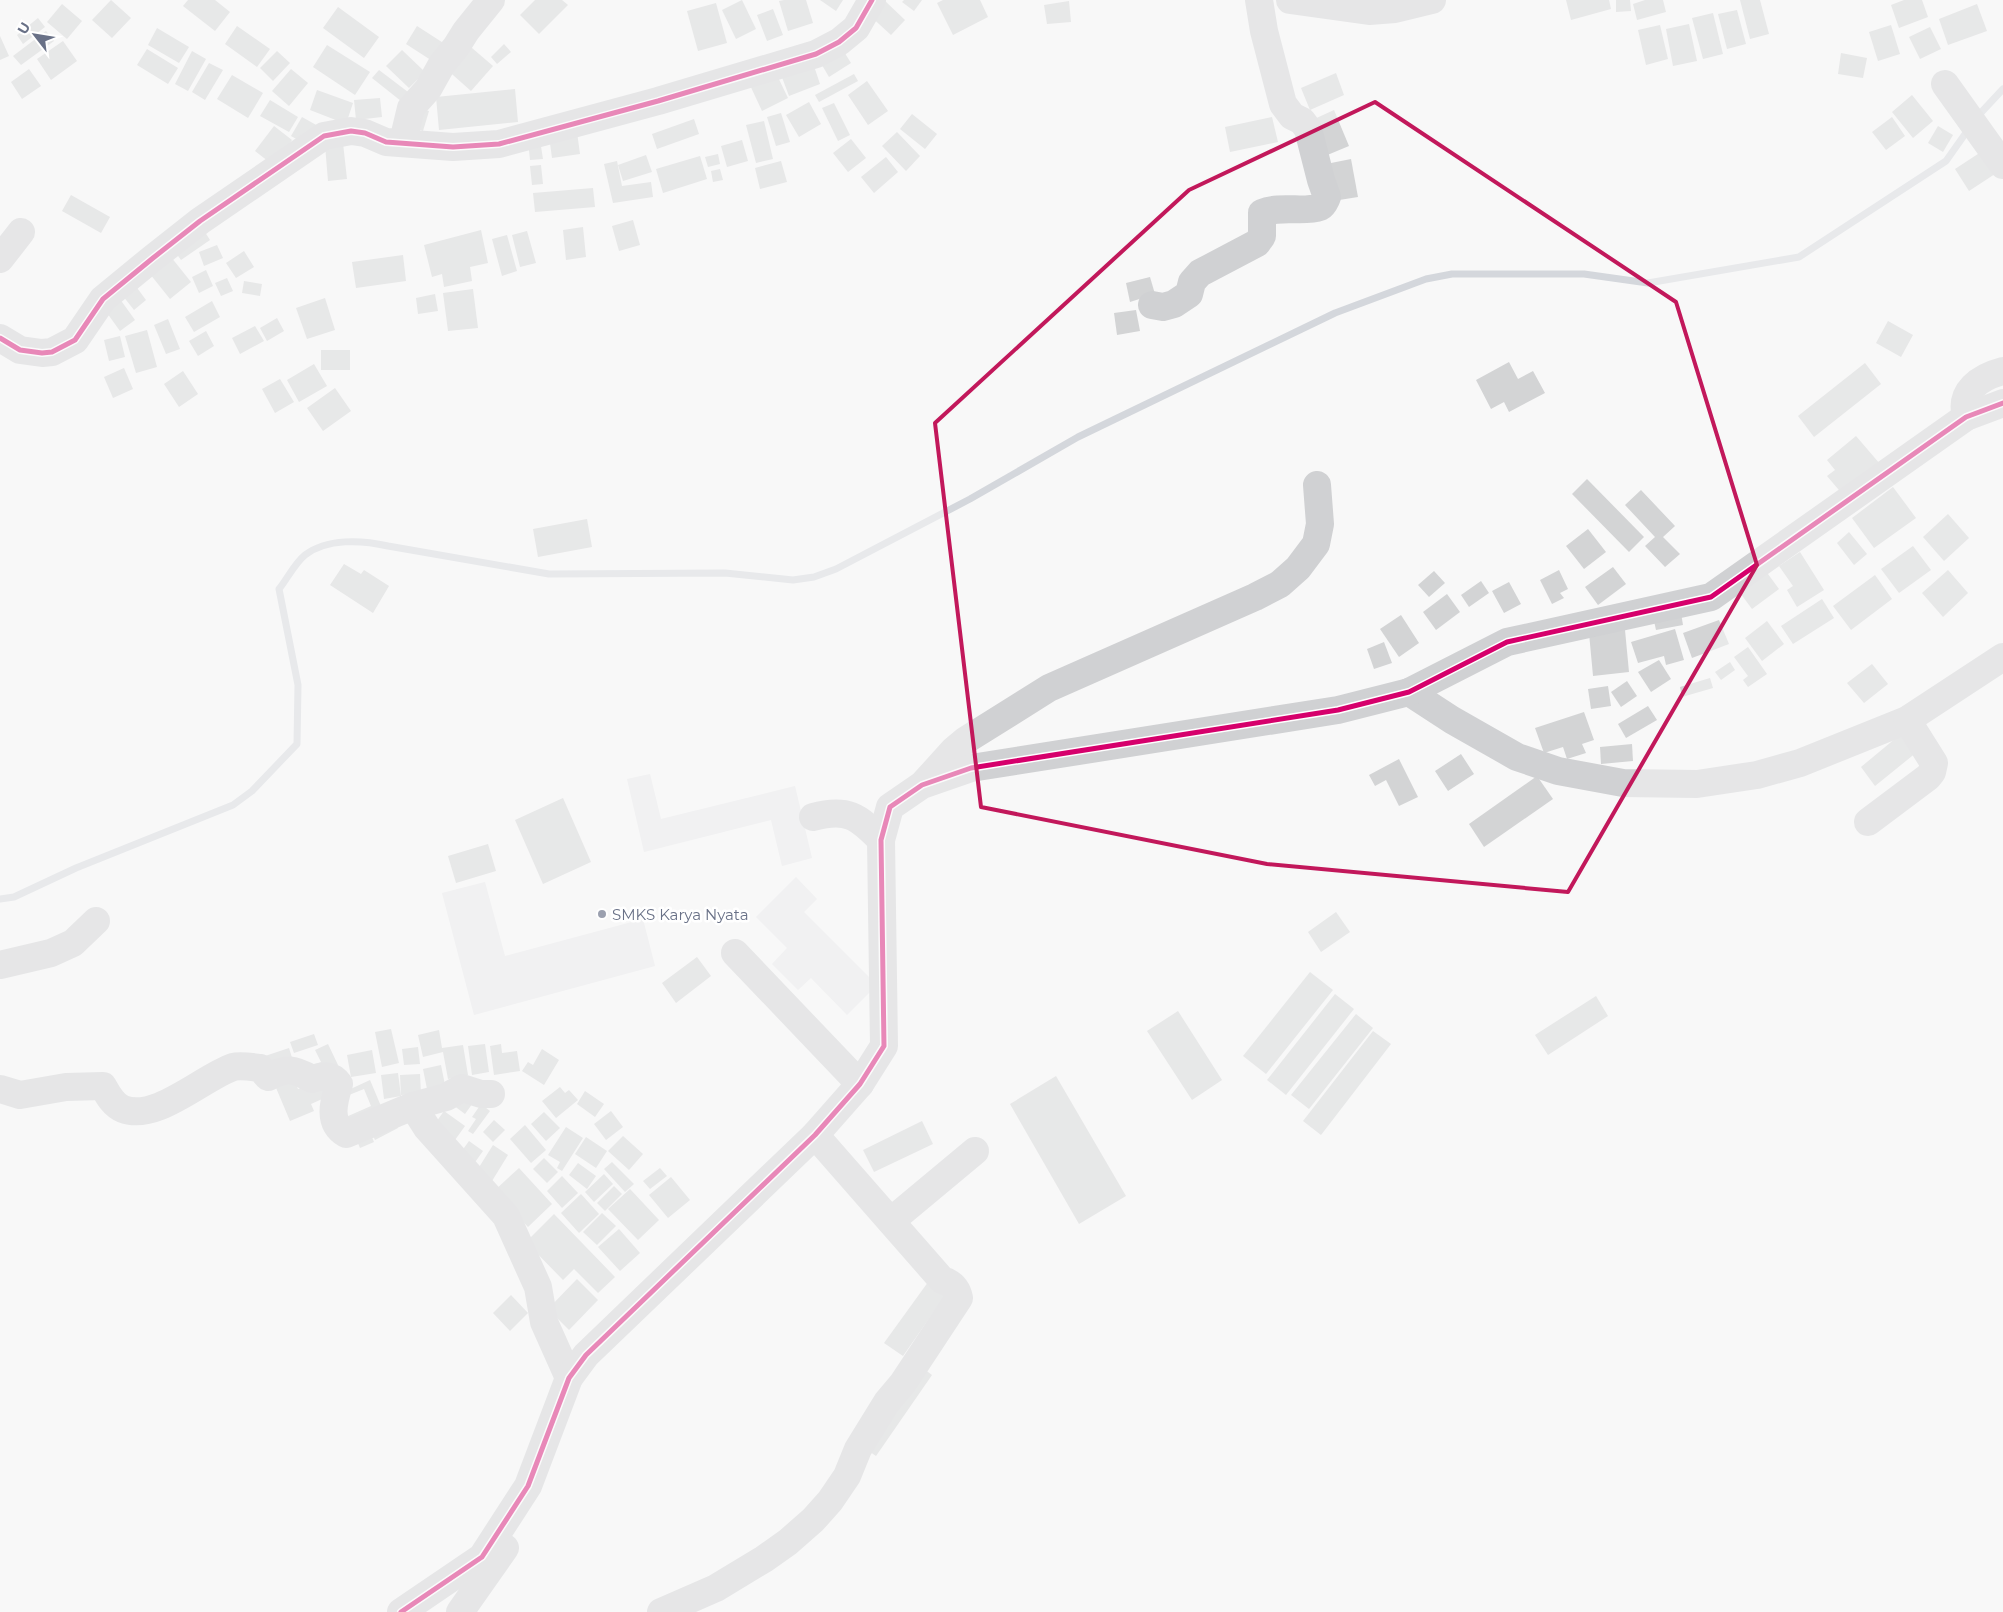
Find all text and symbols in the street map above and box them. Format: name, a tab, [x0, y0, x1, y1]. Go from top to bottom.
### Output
north arrow	[10, 10, 60, 60]
text: U	[13, 19, 34, 38]
place label: SMKS Karya Nyata	[612, 905, 749, 924]
marker: SMKS Karya Nyata	[596, 908, 608, 920]

